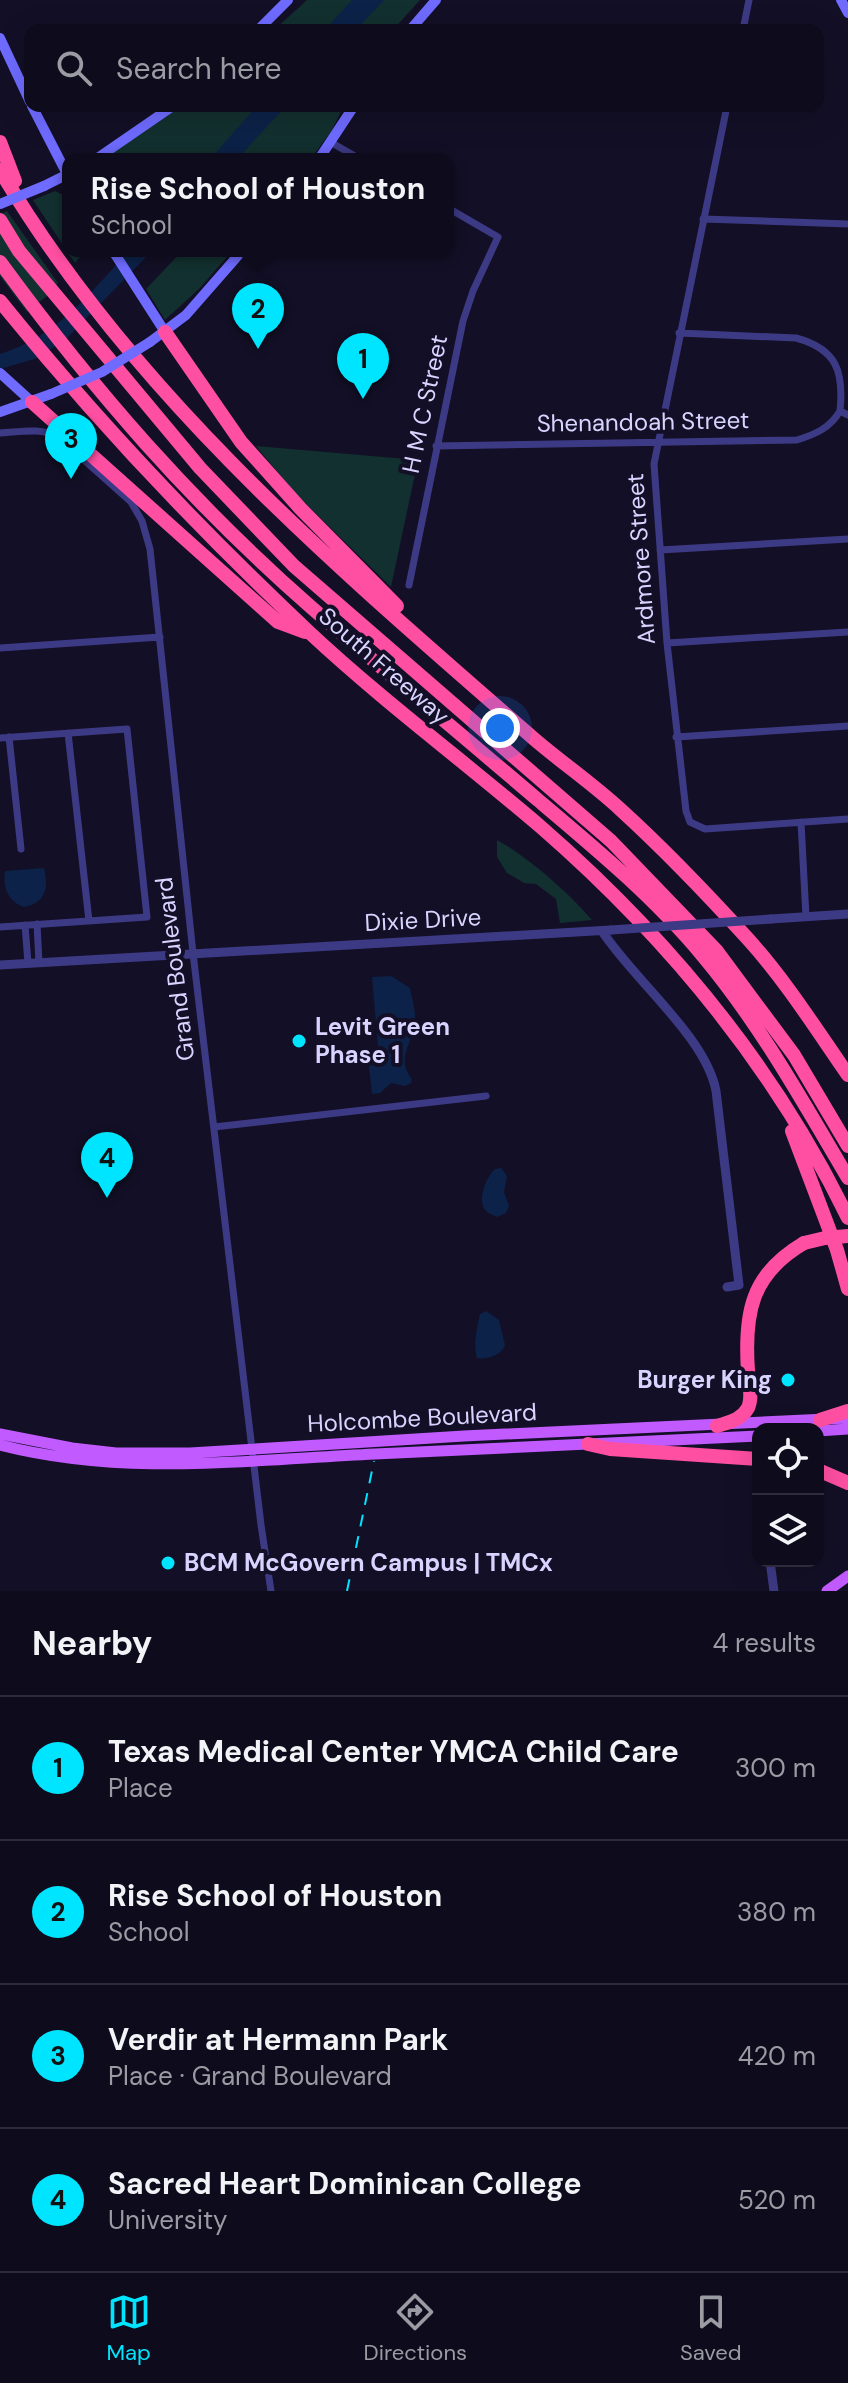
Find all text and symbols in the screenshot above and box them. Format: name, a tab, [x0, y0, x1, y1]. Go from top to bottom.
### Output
search box	[24, 24, 824, 112]
icon: search	[52, 46, 96, 90]
text: Search here	[116, 49, 282, 88]
popup	[62, 153, 454, 257]
text: Rise School of Houston	[91, 169, 425, 208]
text: School	[91, 208, 172, 242]
pin: 2	[232, 283, 284, 349]
street label: H M C Street	[395, 332, 454, 476]
pin: 1	[337, 333, 389, 399]
street label: Shenandoah Street	[536, 404, 749, 439]
pin: 3	[45, 413, 97, 479]
street label: Ardmore Street	[619, 472, 662, 646]
street label: South Freeway	[312, 600, 456, 731]
your location	[480, 708, 520, 748]
street label: Grand Boulevard	[148, 875, 201, 1063]
street label: Dixie Drive	[364, 901, 482, 938]
place label: Levit Green Phase 1	[315, 1011, 450, 1070]
marker: Levit Green Phase 1	[290, 1032, 308, 1050]
pin: 4	[81, 1132, 133, 1198]
place label: Burger King	[637, 1364, 772, 1395]
marker: Burger King	[779, 1371, 797, 1389]
street label: Holcombe Boulevard	[306, 1396, 538, 1439]
map controls	[752, 1423, 824, 1567]
button: locate	[752, 1423, 824, 1495]
button: layers	[752, 1495, 824, 1567]
place label: BCM McGovern Campus | TMCx	[184, 1547, 553, 1578]
marker: BCM McGovern Campus | TMCx	[159, 1554, 177, 1572]
text: Nearby	[32, 1621, 152, 1666]
text: 4 results	[712, 1626, 816, 1660]
text: Texas Medical Center YMCA Child Care	[108, 1732, 679, 1771]
text: 1	[53, 1751, 63, 1785]
text: 300 m	[735, 1751, 816, 1785]
text: Place	[108, 1771, 173, 1805]
text: Rise School of Houston	[108, 1876, 442, 1915]
text: 2	[50, 1895, 66, 1929]
text: 380 m	[737, 1895, 816, 1929]
text: School	[108, 1915, 190, 1949]
text: Verdir at Hermann Park	[108, 2020, 448, 2059]
text: 3	[50, 2039, 66, 2073]
text: 420 m	[738, 2039, 816, 2073]
text: Place · Grand Boulevard	[108, 2059, 392, 2093]
text: Sacred Heart Dominican College	[108, 2164, 582, 2203]
text: 4	[50, 2183, 66, 2217]
text: 520 m	[738, 2183, 816, 2217]
text: University	[108, 2203, 228, 2237]
tab: Map	[106, 2290, 151, 2367]
tab: Directions	[364, 2290, 467, 2367]
tab: Saved	[680, 2290, 742, 2367]

